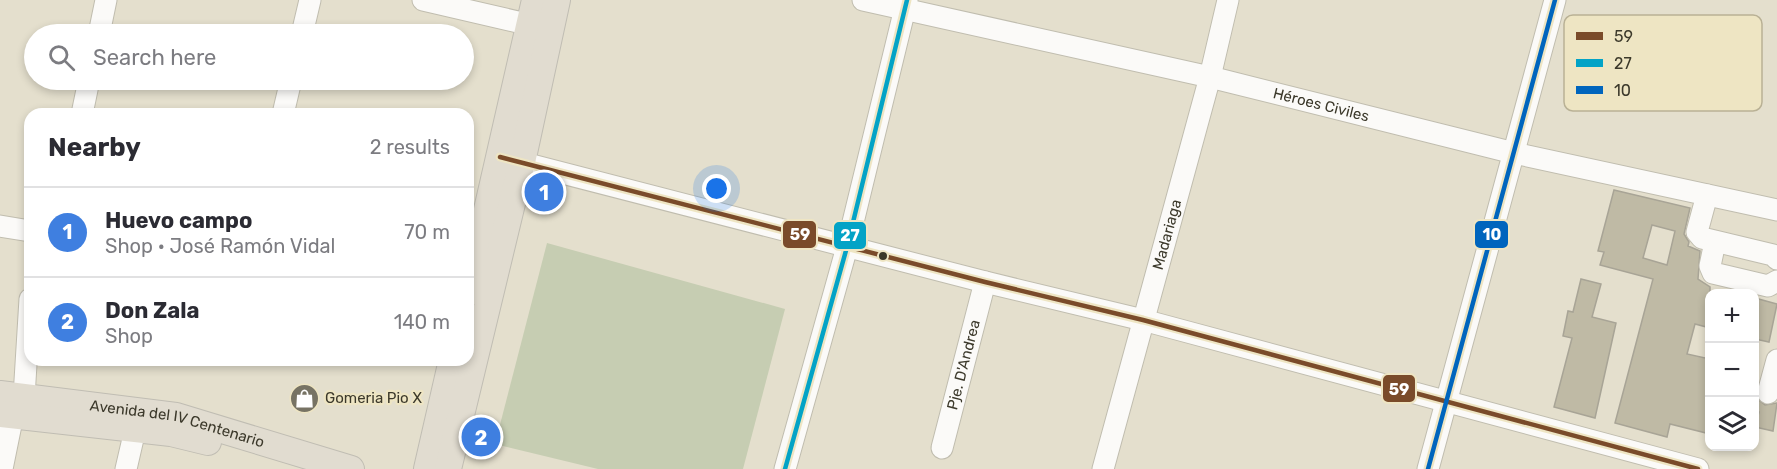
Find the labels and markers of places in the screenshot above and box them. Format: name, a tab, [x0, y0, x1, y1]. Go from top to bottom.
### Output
pin: 1	[524, 170, 564, 214]
unlabelled marker	[877, 250, 889, 262]
shop icon: Gomeria Pio X	[288, 382, 320, 414]
place label: Gomeria Pio X	[325, 389, 422, 407]
pin: 2	[462, 414, 500, 460]

